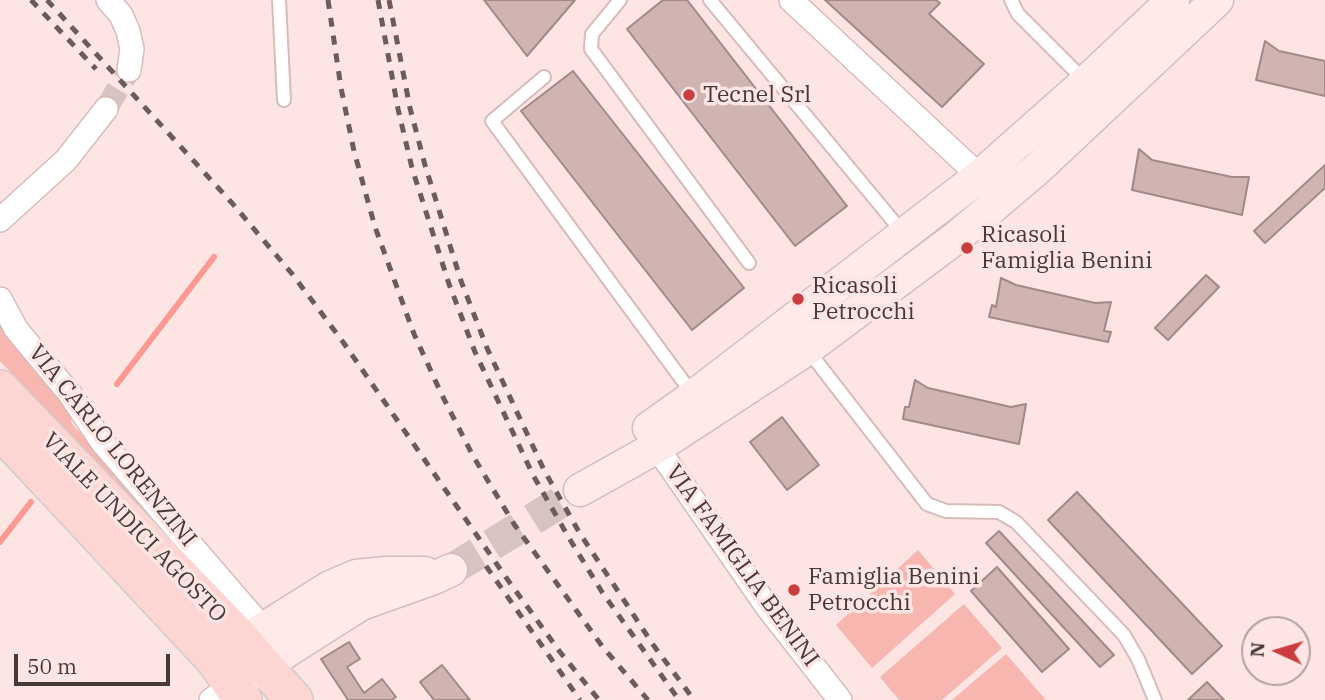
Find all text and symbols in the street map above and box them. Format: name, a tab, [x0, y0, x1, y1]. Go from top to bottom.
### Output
place label: Tecnel Srl	[703, 81, 811, 109]
marker: Tecnel Srl	[681, 87, 697, 103]
place label: Ricasoli Famiglia Benini	[981, 221, 1152, 275]
marker: Ricasoli Famiglia Benini	[959, 240, 975, 256]
place label: Ricasoli Petrocchi	[812, 272, 915, 326]
marker: Ricasoli Petrocchi	[790, 291, 806, 307]
street label: VIA CARLO LORENZINI	[22, 340, 202, 552]
street label: VIALE UNDICI AGOSTO	[36, 427, 232, 629]
street label: VIA FAMIGLIA BENINI	[660, 460, 824, 672]
place label: Famiglia Benini Petrocchi	[808, 563, 979, 617]
marker: Famiglia Benini Petrocchi	[786, 582, 802, 598]
north arrow	[1241, 616, 1311, 686]
scale bar	[18, 640, 173, 684]
text: N	[1245, 641, 1270, 658]
text: 50 m	[27, 652, 77, 680]

